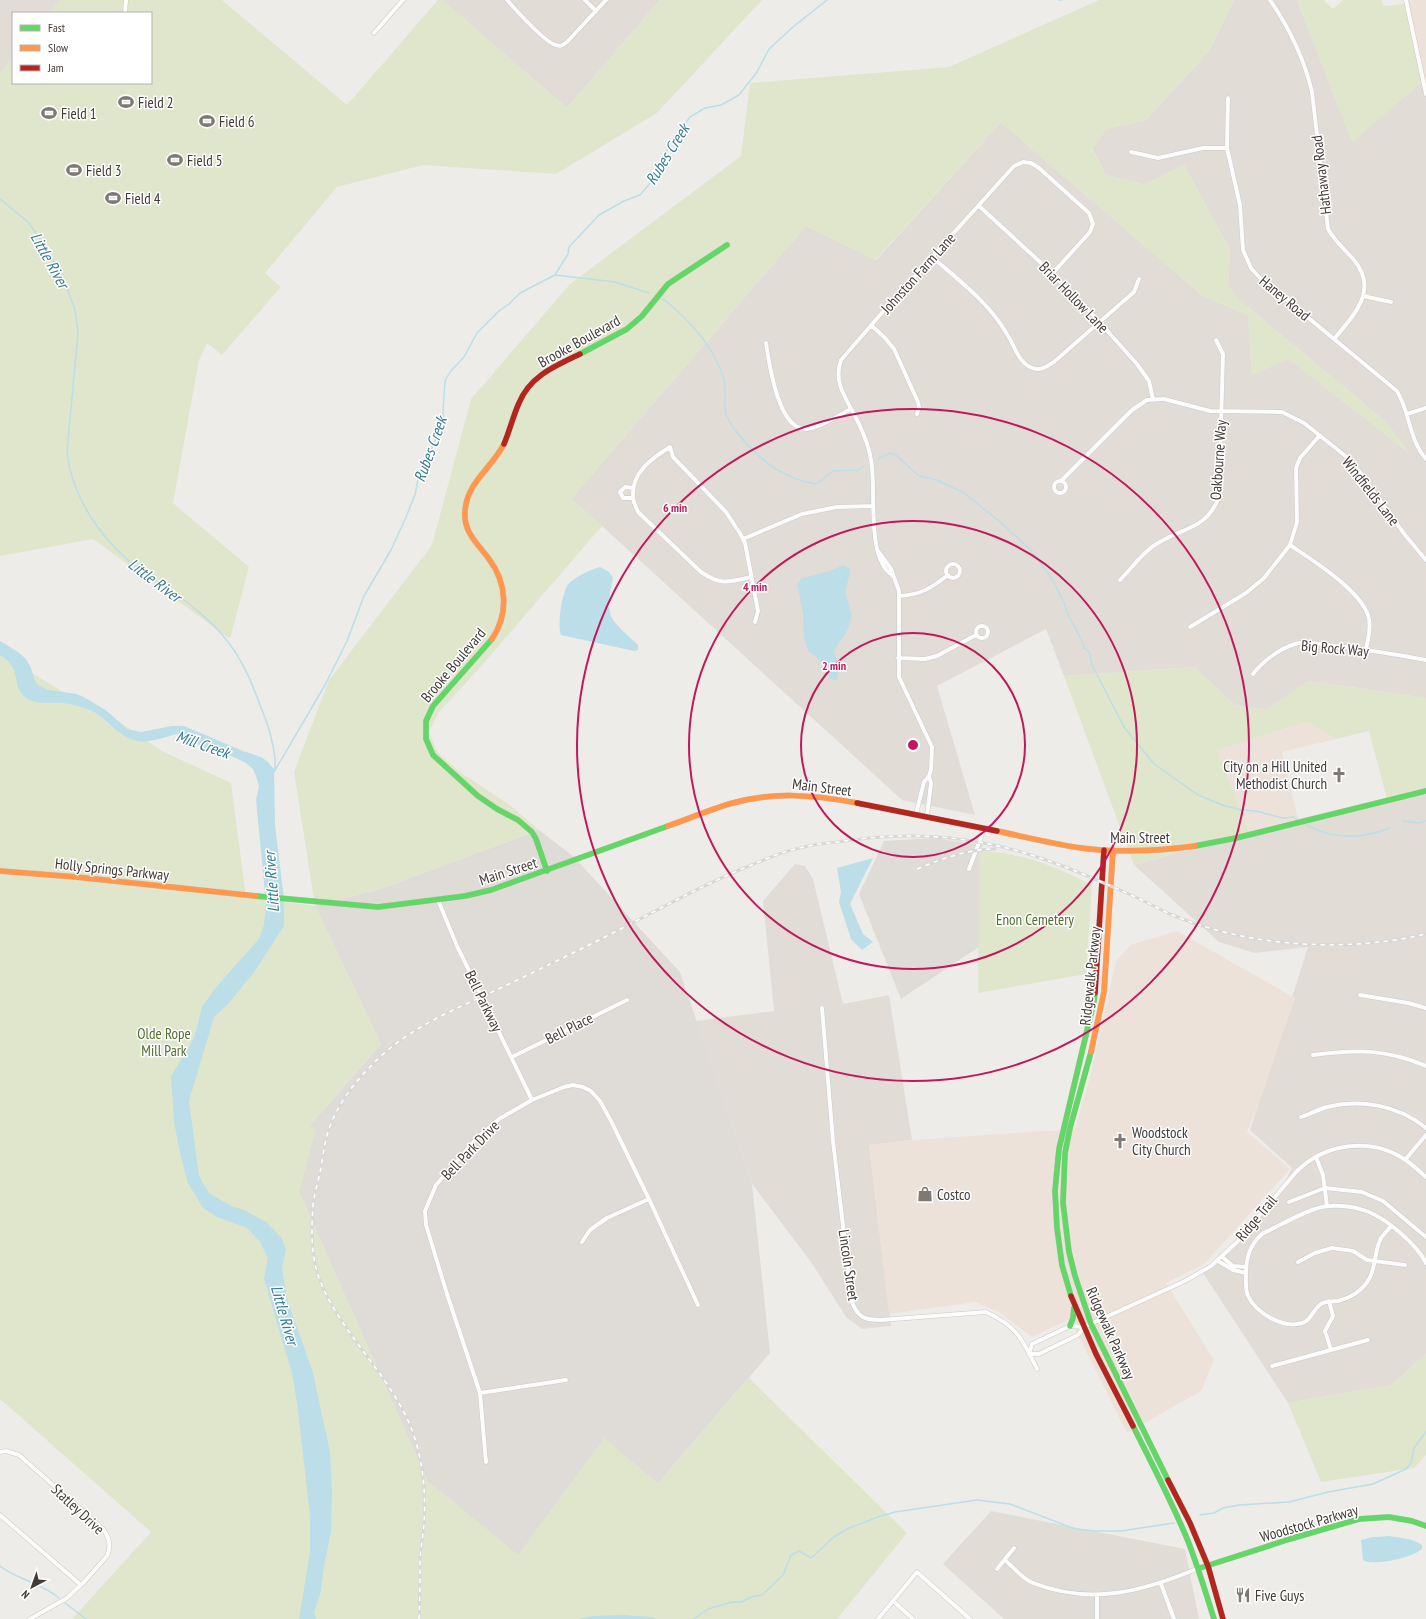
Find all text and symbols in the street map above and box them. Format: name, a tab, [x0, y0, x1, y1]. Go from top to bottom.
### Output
legend	[12, 12, 152, 84]
text: Fast	[48, 20, 66, 35]
text: Slow	[48, 40, 69, 55]
text: Jam	[47, 60, 64, 75]
sports icon: Field 2	[117, 93, 135, 111]
place label: Field 2	[138, 93, 174, 112]
sports icon: Field 1	[40, 104, 58, 122]
place label: Field 1	[61, 104, 97, 123]
sports icon: Field 6	[198, 112, 216, 130]
place label: Field 6	[219, 112, 255, 131]
water label: Rubes Creek	[641, 118, 694, 188]
street label: Hathaway Road	[1307, 134, 1335, 216]
sports icon: Field 5	[166, 151, 184, 169]
place label: Field 5	[187, 151, 223, 170]
sports icon: Field 3	[65, 161, 83, 179]
place label: Field 3	[86, 161, 122, 180]
sports icon: Field 4	[104, 189, 122, 207]
place label: Field 4	[125, 189, 161, 208]
water label: Little River	[26, 228, 75, 294]
street label: Johnston Farm Lane	[876, 228, 959, 318]
street label: Briar Hollow Lane	[1035, 257, 1113, 337]
street label: Haney Road	[1256, 271, 1314, 325]
street label: Brooke Boulevard	[535, 311, 623, 371]
water label: Rubes Creek	[409, 412, 452, 484]
street label: Oakbourne Way	[1206, 419, 1230, 501]
street label: Windfields Lane	[1338, 453, 1404, 529]
text: 6 min	[663, 500, 687, 515]
water label: Little River	[125, 554, 187, 608]
text: 4 min	[743, 579, 767, 594]
street label: Brooke Boulevard	[416, 624, 490, 706]
street label: Big Rock Way	[1300, 636, 1370, 660]
text: 2 min	[822, 658, 846, 673]
water label: Mill Creek	[174, 726, 234, 763]
centre of rings	[906, 738, 920, 752]
place label: City on a Hill United Methodist Church	[1223, 757, 1327, 793]
church icon: City on a Hill United Methodist Church	[1330, 766, 1348, 784]
street label: Main Street	[791, 774, 853, 800]
street label: Main Street	[1110, 828, 1170, 847]
water label: Little River	[259, 848, 283, 913]
street label: Main Street	[477, 853, 539, 889]
street label: Holly Springs Parkway	[54, 854, 170, 884]
park label: Enon Cemetery	[996, 910, 1074, 929]
street label: Ridgewalk Parkway	[1075, 925, 1105, 1026]
street label: Bell Parkway	[461, 967, 507, 1035]
street label: Bell Place	[542, 1008, 596, 1048]
park label: Olde Rope Mill Park	[137, 1024, 191, 1060]
street label: Bell Park Drive	[437, 1116, 503, 1184]
place label: Woodstock City Church	[1132, 1123, 1191, 1159]
church icon: Woodstock City Church	[1111, 1132, 1129, 1150]
shop icon: Costco	[916, 1185, 934, 1203]
place label: Costco	[937, 1185, 971, 1204]
street label: Ridge Trail	[1231, 1191, 1281, 1245]
street label: Lincoln Street	[835, 1228, 863, 1302]
water label: Little River	[267, 1283, 304, 1350]
street label: Ridgewalk Parkway	[1082, 1284, 1140, 1383]
street label: Statley Drive	[47, 1480, 109, 1538]
street label: Woodstock Parkway	[1258, 1500, 1361, 1546]
north arrow	[12, 1567, 52, 1607]
restaurant icon: Five Guys	[1234, 1586, 1252, 1604]
place label: Five Guys	[1255, 1586, 1304, 1605]
text: N	[19, 1587, 32, 1602]

